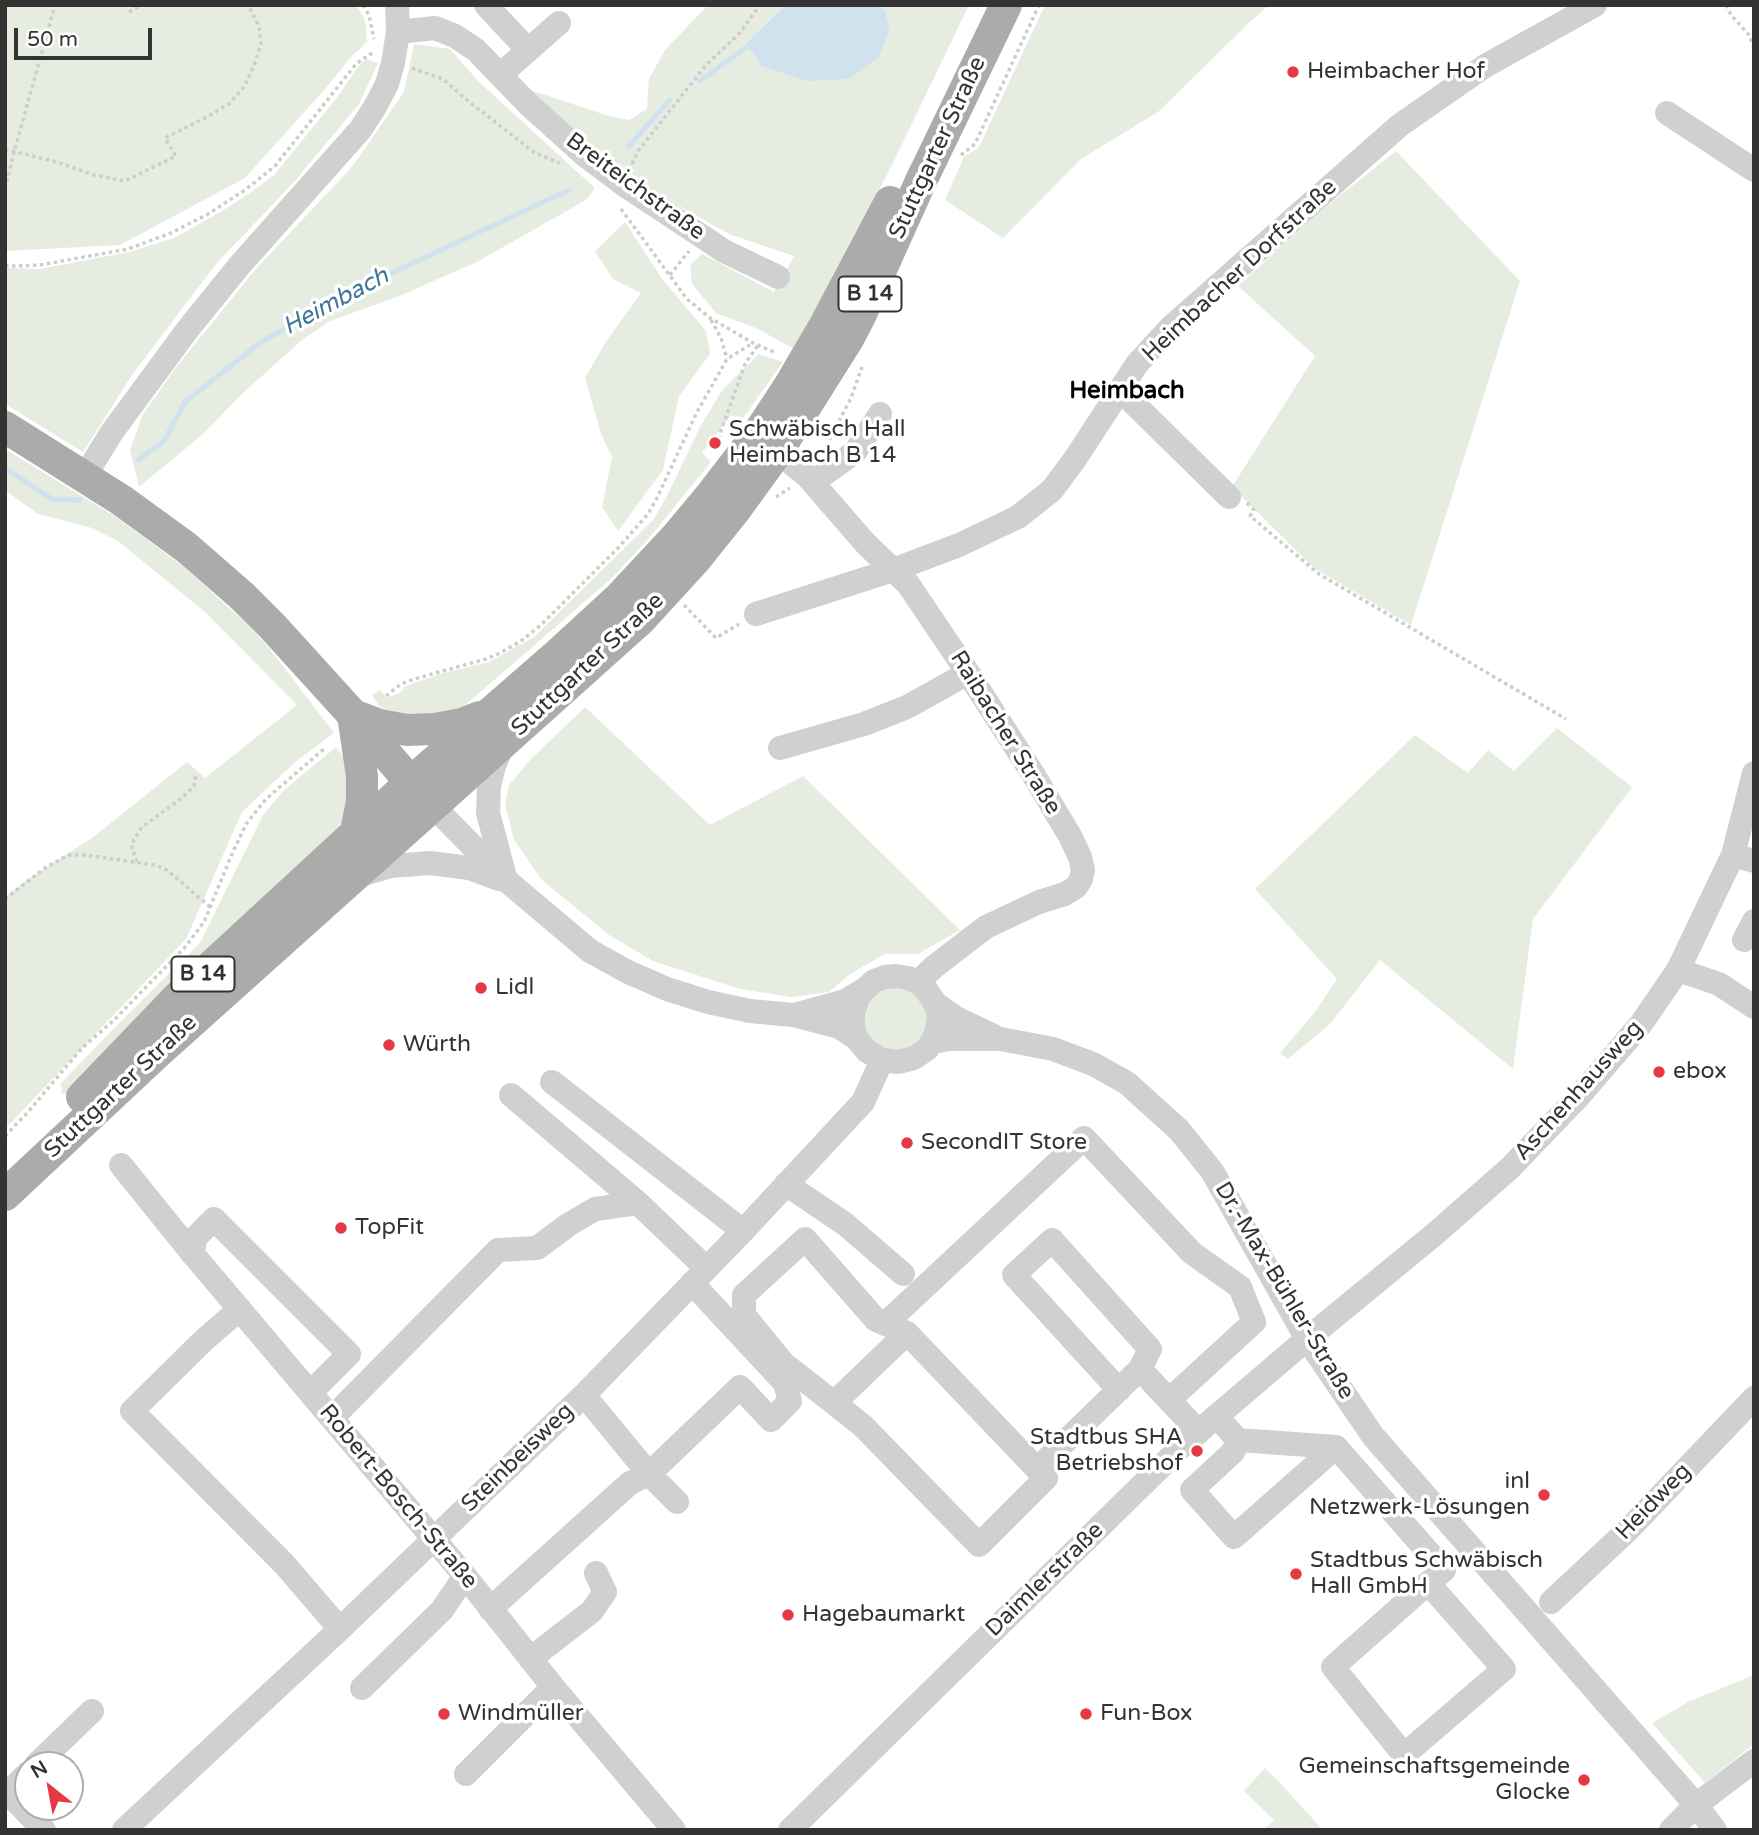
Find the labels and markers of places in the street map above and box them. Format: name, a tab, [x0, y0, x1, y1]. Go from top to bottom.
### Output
place label: Heimbacher Hof	[1307, 58, 1485, 86]
marker: Heimbacher Hof	[1285, 64, 1301, 80]
place label: Schwäbisch Hall Heimbach B 14	[729, 416, 906, 470]
marker: Schwäbisch Hall Heimbach B 14	[707, 435, 723, 451]
place label: Lidl	[495, 974, 534, 1002]
marker: Lidl	[473, 980, 489, 996]
place label: Würth	[403, 1031, 471, 1059]
marker: Würth	[381, 1037, 397, 1053]
place label: ebox	[1673, 1058, 1727, 1086]
marker: ebox	[1651, 1064, 1667, 1080]
place label: SecondIT Store	[921, 1129, 1087, 1157]
marker: SecondIT Store	[899, 1135, 915, 1151]
place label: TopFit	[355, 1214, 424, 1242]
marker: TopFit	[333, 1220, 349, 1236]
place label: Stadtbus SHA Betriebshof	[1030, 1424, 1183, 1478]
marker: Stadtbus SHA Betriebshof	[1189, 1443, 1205, 1459]
place label: inl Netzwerk-Lösungen	[1309, 1468, 1530, 1522]
marker: inl Netzwerk-Lösungen	[1536, 1487, 1552, 1503]
place label: Stadtbus Schwäbisch Hall GmbH	[1310, 1547, 1543, 1601]
marker: Stadtbus Schwäbisch Hall GmbH	[1288, 1566, 1304, 1582]
place label: Hagebaumarkt	[802, 1601, 965, 1629]
marker: Hagebaumarkt	[780, 1607, 796, 1623]
place label: Windmüller	[458, 1700, 584, 1728]
place label: Fun-Box	[1100, 1700, 1193, 1728]
marker: Windmüller	[436, 1706, 452, 1722]
marker: Fun-Box	[1078, 1706, 1094, 1722]
place label: Gemeinschaftsgemeinde Glocke	[1298, 1753, 1570, 1807]
marker: Gemeinschaftsgemeinde Glocke	[1576, 1772, 1592, 1788]

